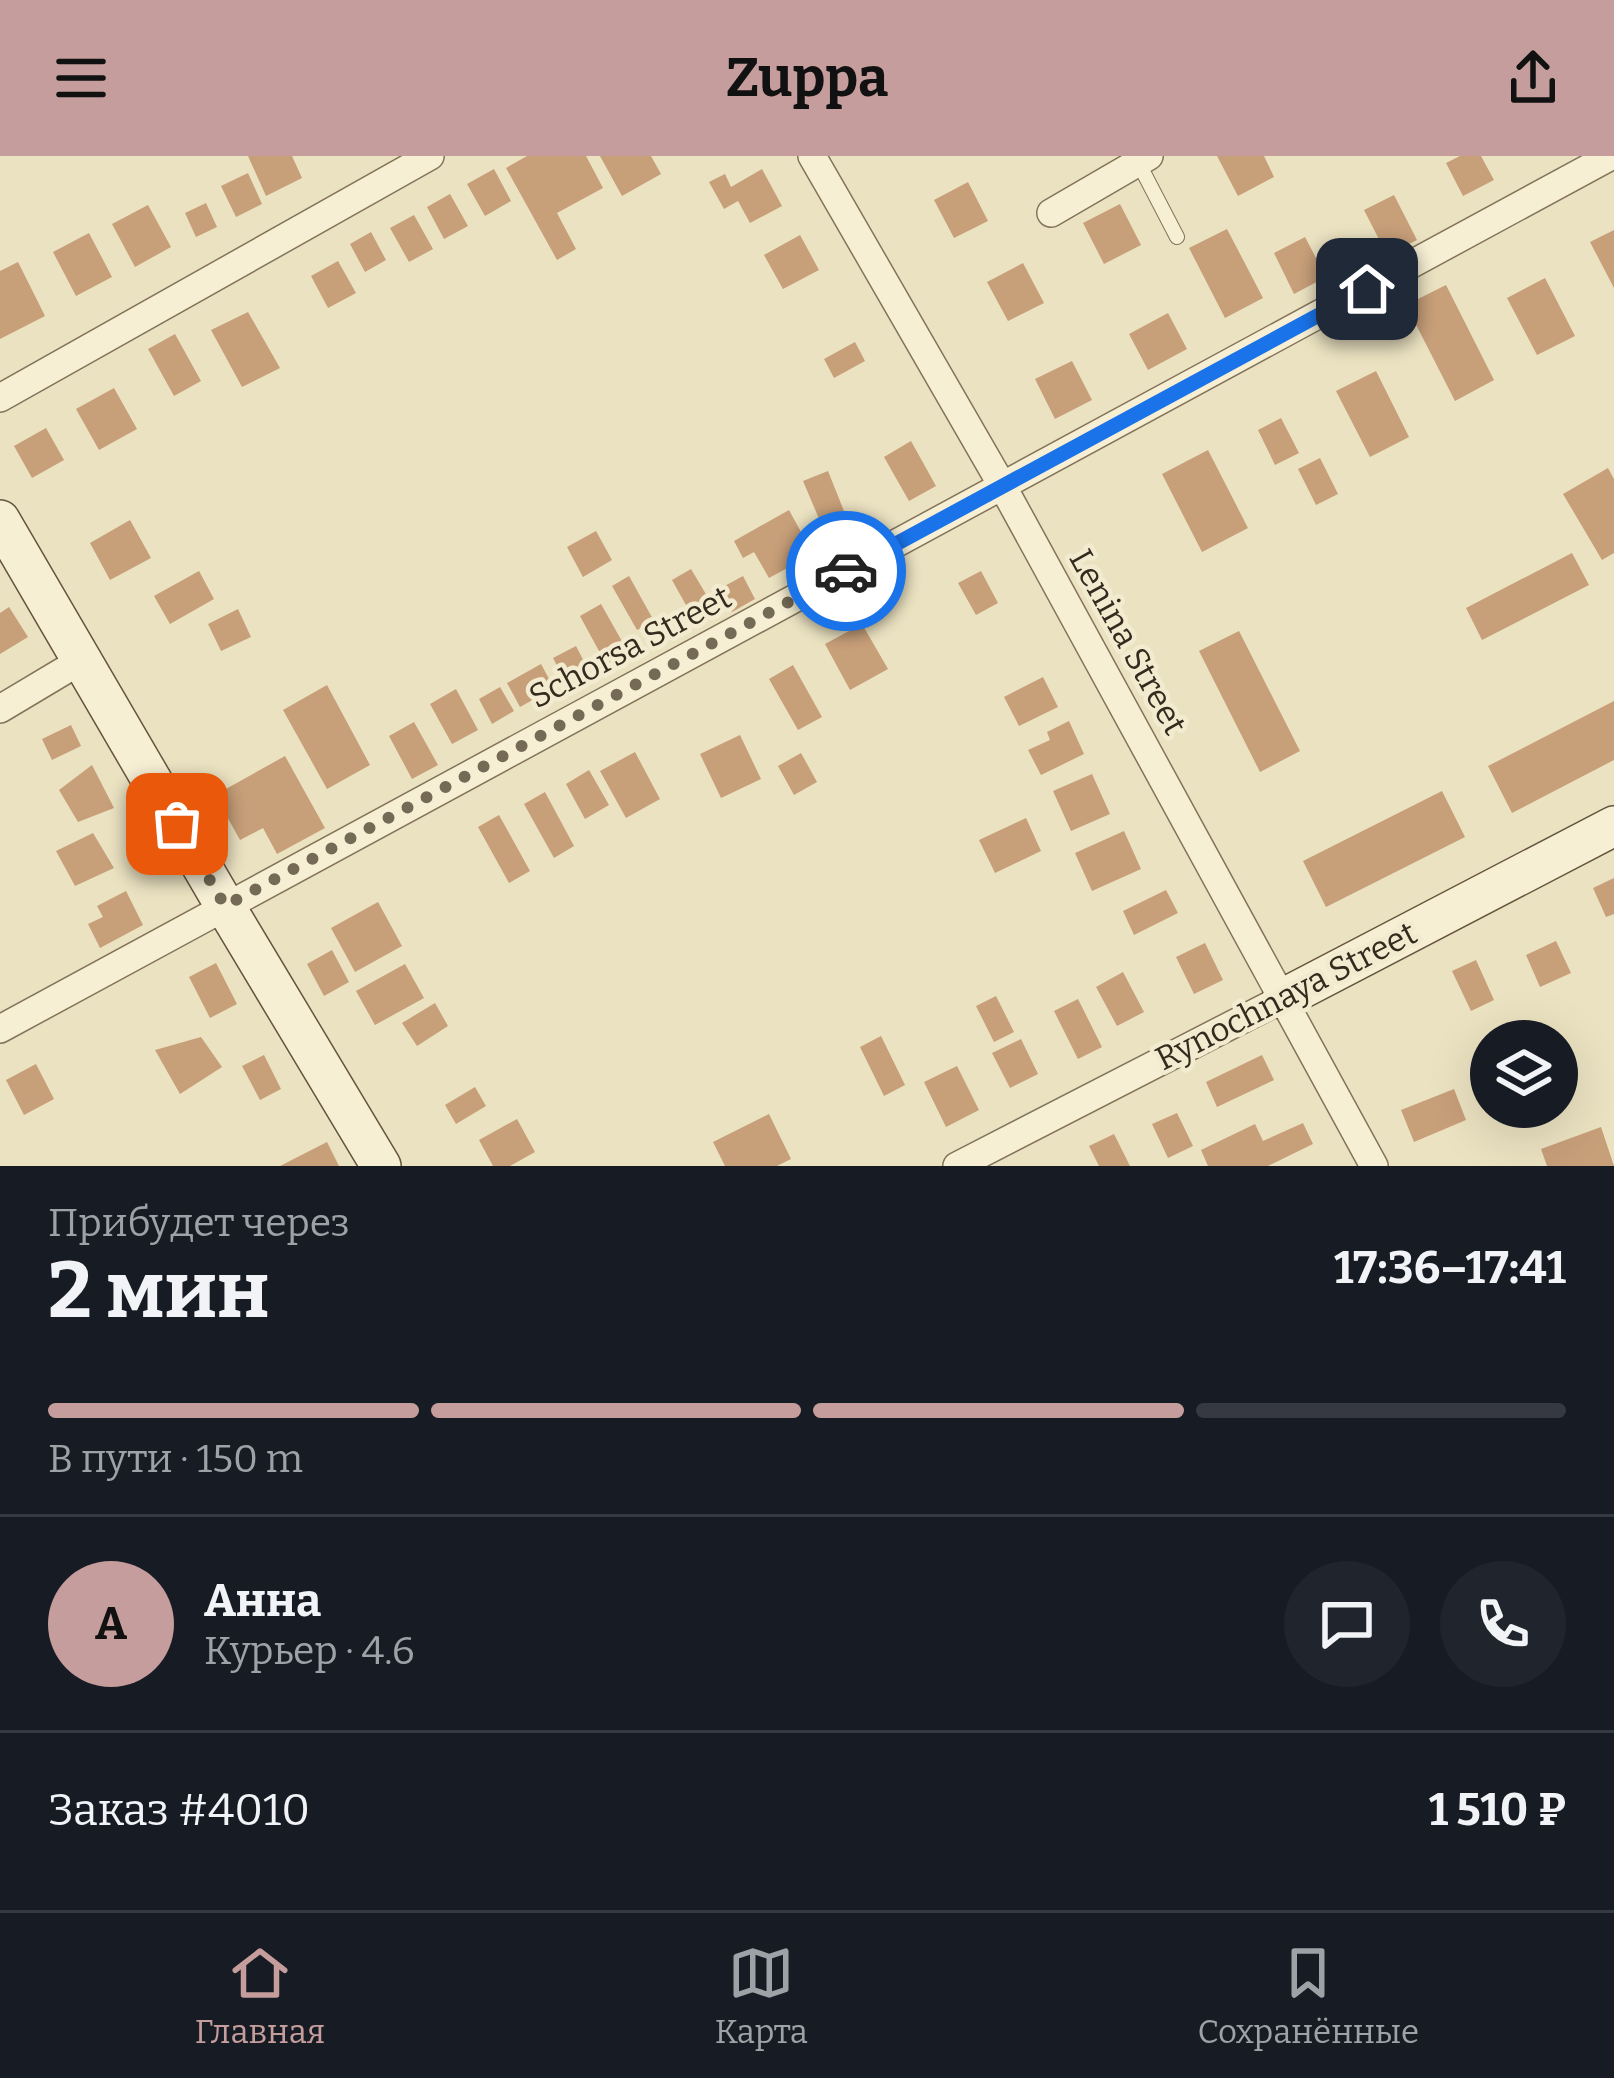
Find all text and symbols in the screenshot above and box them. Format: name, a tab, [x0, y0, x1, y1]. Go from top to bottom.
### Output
icon: menu	[48, 45, 114, 111]
icon: share	[1500, 45, 1566, 111]
text: Zuppa	[726, 46, 888, 110]
pin	[1316, 238, 1418, 340]
icon: home	[1334, 256, 1400, 322]
courier	[786, 511, 906, 631]
icon: car	[813, 538, 879, 604]
street label: Lenina Street	[1061, 543, 1195, 742]
street label: Schorsa Street	[522, 577, 738, 717]
pin	[126, 773, 228, 875]
icon: bag	[144, 791, 210, 857]
street label: Rynochnaya Street	[1149, 913, 1423, 1079]
map controls	[1470, 1020, 1578, 1128]
button: layers	[1470, 1020, 1578, 1128]
text: Прибудет через	[48, 1200, 350, 1246]
text: 17:36–17:41	[1334, 1241, 1566, 1295]
text: 2 мин	[48, 1244, 269, 1338]
text: В пути · 150 m	[48, 1436, 303, 1482]
button: chat	[1284, 1561, 1410, 1687]
button: phone	[1440, 1561, 1566, 1687]
text: Анна	[204, 1574, 321, 1628]
text: А	[95, 1597, 127, 1651]
text: Курьер · 4.6	[204, 1628, 415, 1674]
text: Заказ #4010	[48, 1783, 310, 1837]
text: 1 510 ₽	[1429, 1783, 1566, 1837]
tab: Главная	[195, 1940, 325, 2052]
tab: Карта	[715, 1940, 808, 2052]
tab: Сохранённые	[1198, 1940, 1419, 2052]

